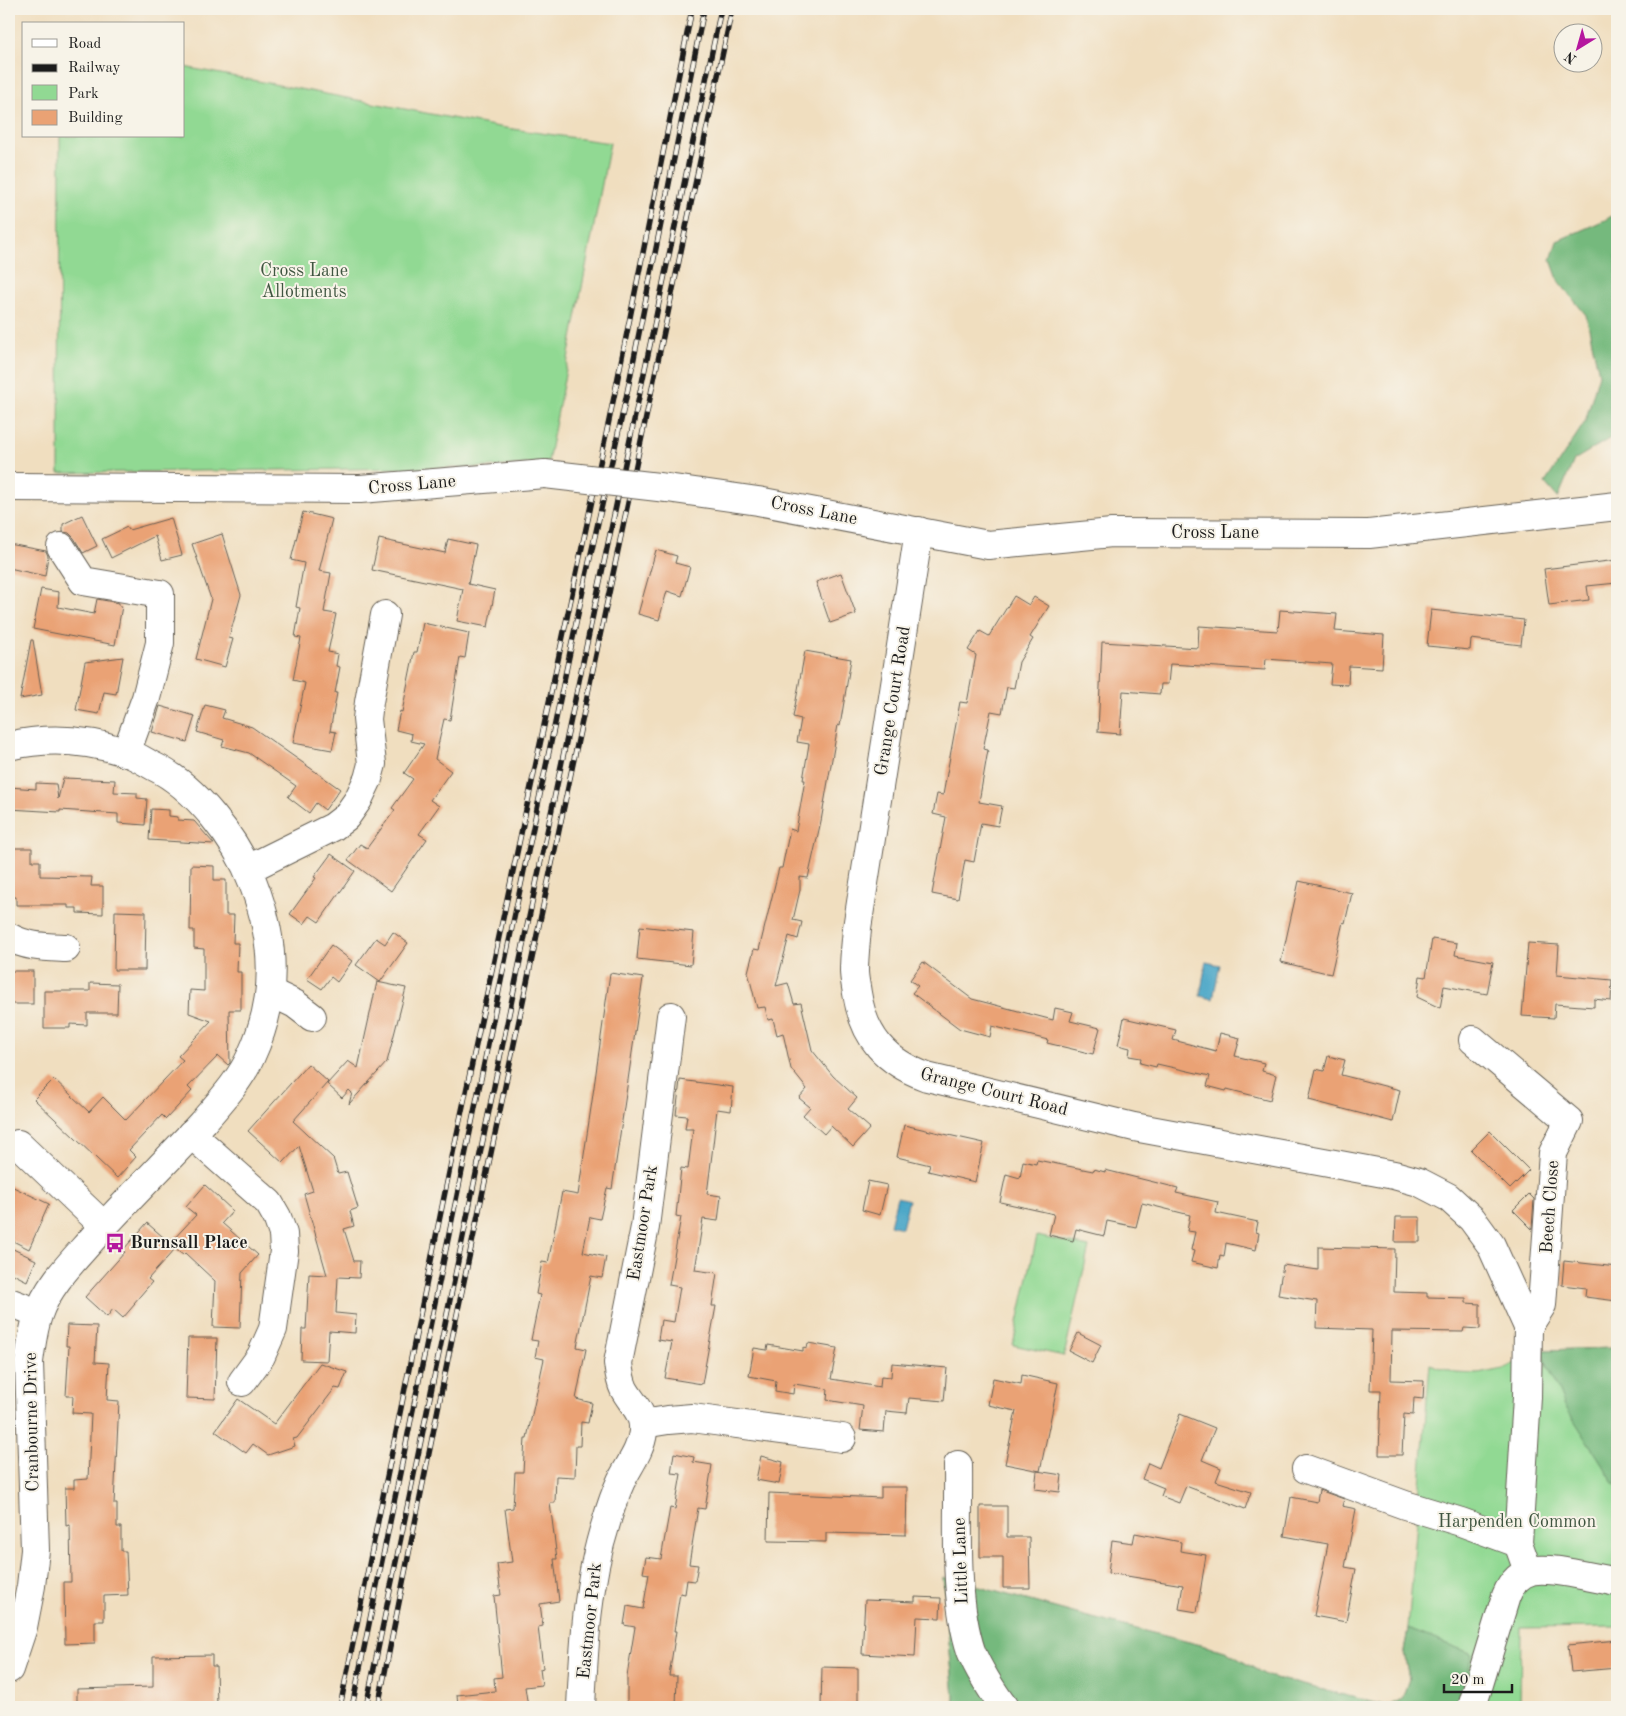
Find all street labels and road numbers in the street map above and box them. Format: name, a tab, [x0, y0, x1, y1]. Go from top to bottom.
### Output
street label: Cross Lane	[367, 472, 457, 498]
street label: Cross Lane	[769, 494, 859, 528]
street label: Cross Lane	[1171, 524, 1259, 542]
street label: Grange Court Road	[872, 625, 914, 777]
street label: Grange Court Road	[918, 1065, 1070, 1119]
street label: Beech Close	[1538, 1160, 1562, 1254]
street label: Eastmoor Park	[625, 1164, 661, 1282]
street label: Cranbourne Drive	[22, 1352, 42, 1492]
street label: Little Lane	[950, 1517, 972, 1605]
street label: Eastmoor Park	[575, 1562, 605, 1680]

